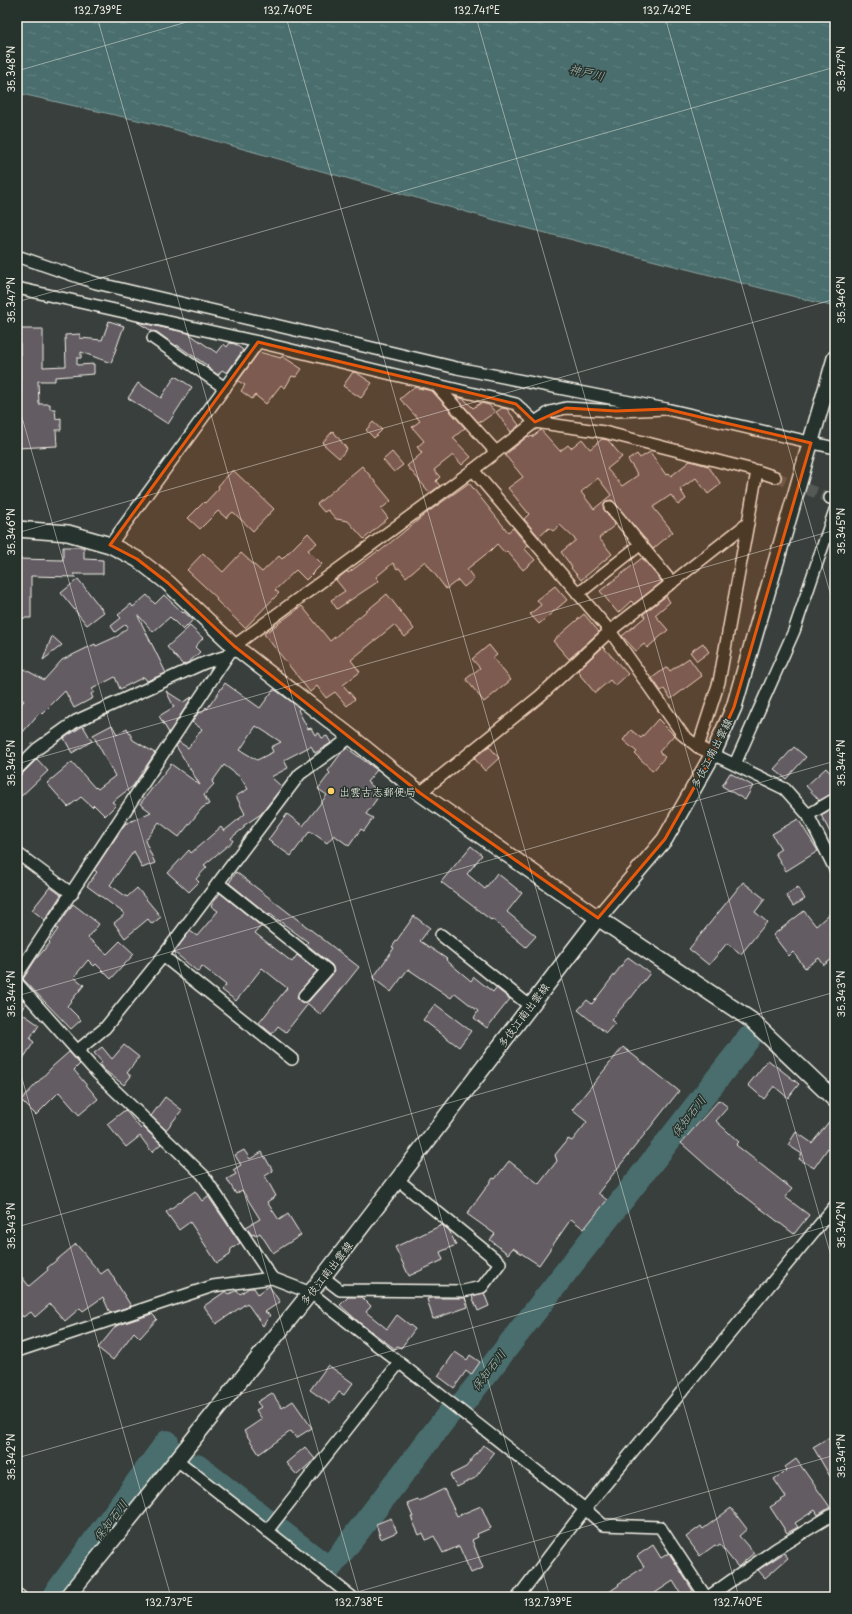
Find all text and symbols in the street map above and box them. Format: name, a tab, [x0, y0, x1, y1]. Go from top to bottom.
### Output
text: 132.739°E	[74, 2, 122, 17]
text: 132.740°E	[263, 2, 313, 17]
text: 132.741°E	[454, 2, 500, 17]
text: 132.742°E	[643, 2, 691, 17]
text: 35.348°N	[3, 45, 18, 92]
text: 35.347°N	[833, 46, 848, 92]
water label: 神戸川	[567, 59, 607, 85]
text: 35.346°N	[833, 276, 848, 324]
text: 35.347°N	[3, 277, 18, 323]
text: 35.345°N	[833, 507, 848, 554]
text: 35.346°N	[3, 508, 18, 556]
street label: 多伎江南出雲線	[686, 715, 736, 791]
text: 35.345°N	[3, 739, 18, 786]
text: 35.344°N	[833, 739, 848, 787]
place label: 出雲古志郵便局	[339, 783, 416, 800]
marker: 出雲古志郵便局	[326, 786, 336, 796]
text: 35.344°N	[3, 970, 18, 1018]
text: 35.343°N	[833, 970, 848, 1018]
street label: 多伎江南出雲線	[493, 979, 553, 1051]
water label: 保知石川	[666, 1092, 710, 1140]
text: 35.342°N	[833, 1201, 848, 1249]
text: 35.343°N	[3, 1202, 18, 1250]
street label: 多伎江南出雲線	[296, 1237, 356, 1309]
water label: 保知石川	[466, 1346, 510, 1394]
text: 35.342°N	[3, 1433, 18, 1481]
text: 35.341°N	[833, 1433, 848, 1478]
water label: 保知石川	[88, 1495, 132, 1545]
text: 132.737°E	[145, 1594, 193, 1609]
text: 132.738°E	[335, 1594, 383, 1609]
text: 132.739°E	[524, 1594, 572, 1609]
text: 132.740°E	[713, 1594, 763, 1609]

